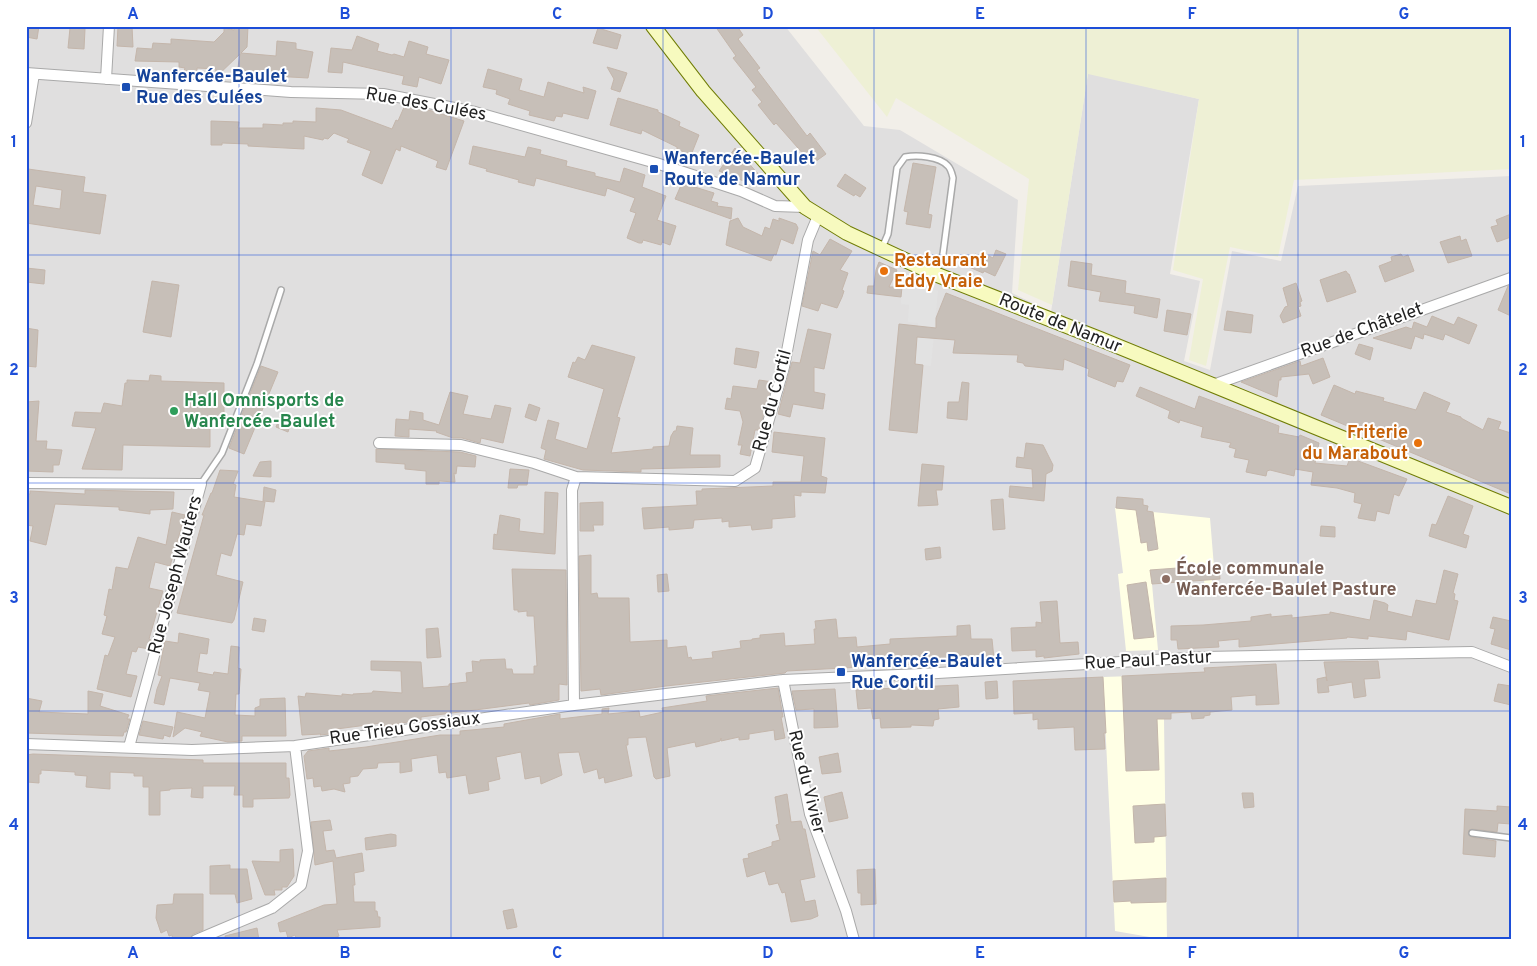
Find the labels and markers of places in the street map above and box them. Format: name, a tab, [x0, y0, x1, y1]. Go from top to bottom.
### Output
place label: Wanfercée-Baulet Rue des Culées	[136, 66, 287, 110]
marker: Wanfercée-Baulet Rue des Culées	[120, 81, 132, 93]
place label: Wanfercée-Baulet Route de Namur	[664, 148, 815, 192]
marker: Wanfercée-Baulet Route de Namur	[648, 163, 660, 175]
place label: Restaurant Eddy Vraie	[894, 250, 987, 294]
marker: Restaurant Eddy Vraie	[878, 265, 890, 277]
place label: Hall Omnisports de Wanfercée-Baulet	[184, 390, 344, 434]
marker: Hall Omnisports de Wanfercée-Baulet	[168, 405, 180, 417]
place label: Friterie du Marabout	[1302, 422, 1408, 466]
marker: Friterie du Marabout	[1412, 437, 1424, 449]
place label: École communale Wanfercée-Baulet Pasture	[1176, 556, 1397, 602]
marker: École communale Wanfercée-Baulet Pasture	[1160, 573, 1172, 585]
place label: Wanfercée-Baulet Rue Cortil	[851, 651, 1002, 695]
marker: Wanfercée-Baulet Rue Cortil	[835, 666, 847, 678]

